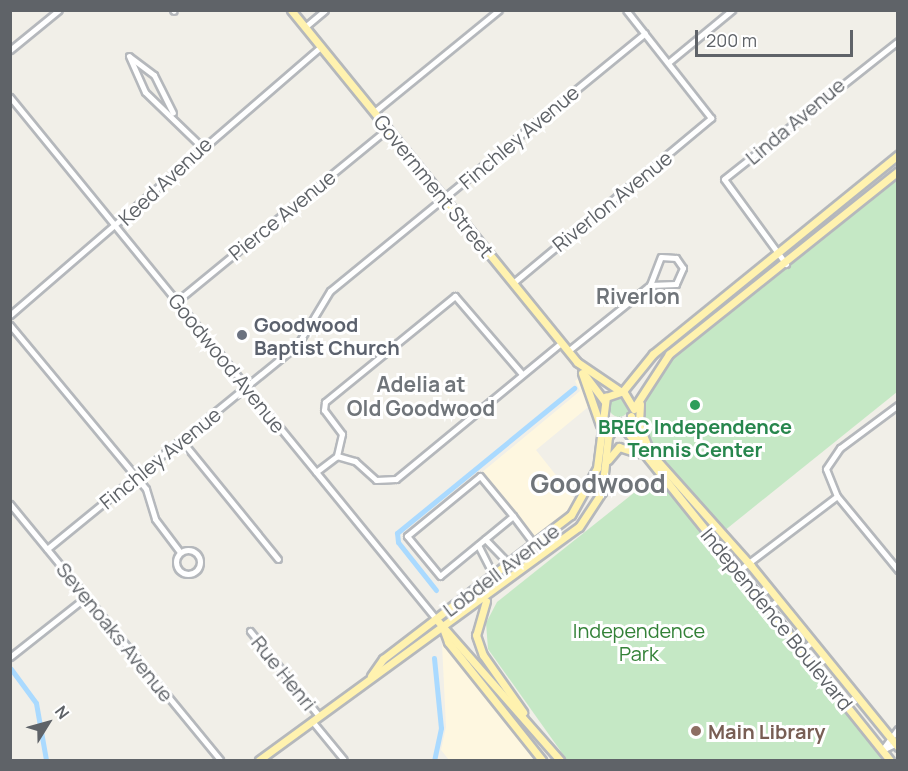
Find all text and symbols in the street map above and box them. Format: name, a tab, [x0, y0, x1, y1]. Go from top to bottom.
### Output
scale bar	[698, 18, 856, 56]
text: 200 m	[706, 28, 757, 52]
street label: Linda Avenue	[741, 73, 849, 169]
street label: Finchley Avenue	[454, 80, 584, 194]
street label: Government Street	[369, 110, 499, 262]
street label: Keed Avenue	[113, 132, 217, 230]
street label: Riverlon Avenue	[547, 145, 677, 257]
street label: Pierce Avenue	[224, 165, 340, 265]
district label: Riverlon	[596, 283, 680, 309]
street label: Goodwood Avenue	[163, 288, 291, 438]
place label: Goodwood Baptist Church	[254, 312, 400, 359]
marker: Goodwood Baptist Church	[235, 328, 249, 342]
district label: Adelia at Old Goodwood	[347, 371, 495, 421]
marker: BREC Independence Tennis Center	[688, 398, 702, 412]
street label: Finchley Avenue	[95, 402, 225, 514]
place label: BREC Independence Tennis Center	[598, 414, 792, 461]
district label: Goodwood	[530, 468, 666, 500]
street label: Lobdell Avenue	[438, 519, 564, 621]
street label: Independence Boulevard	[696, 523, 858, 715]
street label: Sevenoaks Avenue	[51, 558, 179, 706]
park label: Independence Park	[573, 618, 705, 665]
street label: Rue Henri	[247, 631, 321, 715]
north arrow	[18, 693, 78, 753]
text: N	[50, 701, 75, 723]
place label: Main Library	[708, 719, 825, 743]
marker: Main Library	[689, 724, 703, 738]

